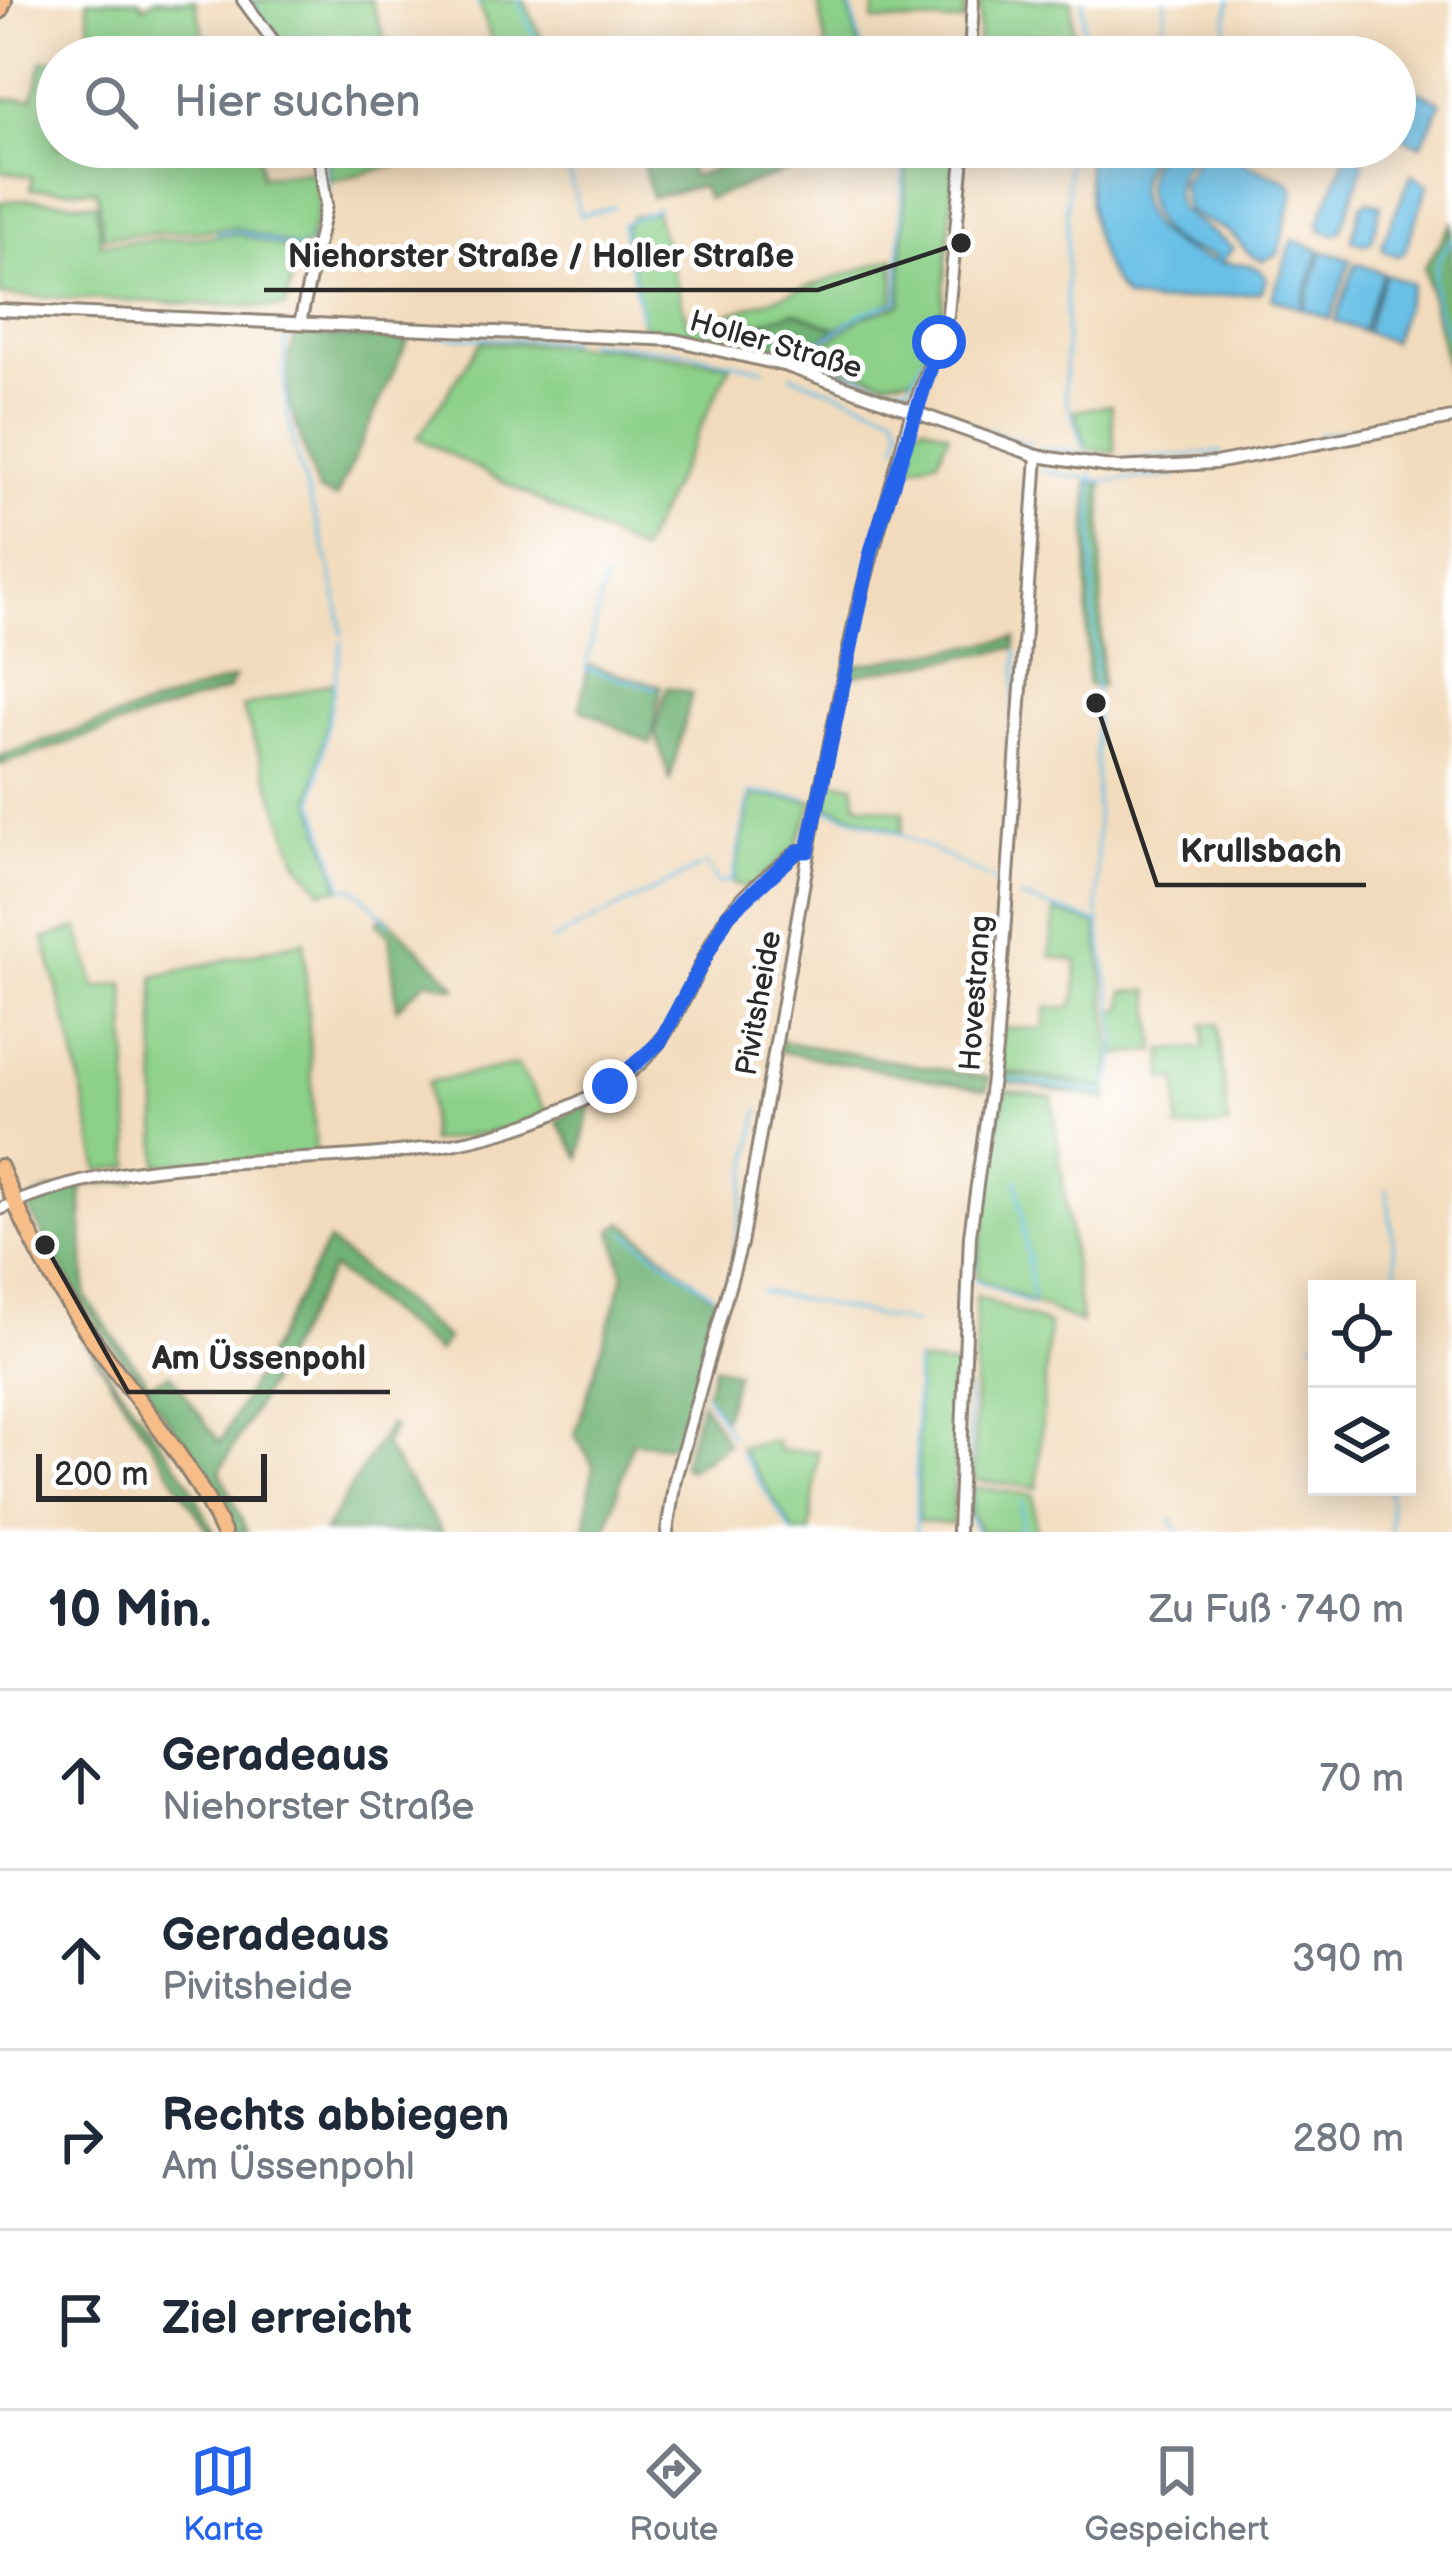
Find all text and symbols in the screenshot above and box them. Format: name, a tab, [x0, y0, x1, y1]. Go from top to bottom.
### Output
search box	[36, 36, 1416, 168]
icon: search	[78, 69, 144, 135]
text: Hier suchen	[174, 75, 421, 130]
callout: Niehorster Straße / Holler Straße	[264, 221, 818, 290]
text: Niehorster Straße / Holler Straße	[288, 237, 794, 277]
street label: Holler Straße	[686, 303, 866, 387]
route start	[912, 315, 966, 369]
callout: Krullsbach	[1157, 816, 1366, 885]
text: Krullsbach	[1180, 832, 1342, 872]
street label: Hovestrang	[953, 914, 999, 1072]
street label: Pivitsheide	[729, 928, 789, 1078]
route end	[583, 1059, 637, 1113]
map controls	[1308, 1280, 1416, 1496]
button: locate	[1308, 1280, 1416, 1388]
callout: Am Üssenpohl	[128, 1323, 390, 1392]
text: Am Üssenpohl	[151, 1338, 366, 1379]
button: layers	[1308, 1388, 1416, 1496]
scale bar	[36, 1448, 267, 1501]
text: 200 m	[54, 1455, 148, 1495]
text: 10 Min.	[48, 1580, 211, 1641]
text: Zu Fuß · 740 m	[1149, 1587, 1404, 1634]
text: Geradeaus	[162, 1729, 389, 1784]
icon: ahead	[48, 1747, 114, 1813]
text: 70 m	[1319, 1756, 1404, 1803]
text: Niehorster Straße	[162, 1784, 474, 1831]
text: Geradeaus	[162, 1909, 389, 1964]
icon: ahead	[48, 1927, 114, 1993]
text: 390 m	[1292, 1936, 1404, 1983]
text: Pivitsheide	[162, 1964, 352, 2011]
text: Rechts abbiegen	[162, 2089, 509, 2144]
icon: right	[48, 2107, 114, 2173]
text: 280 m	[1293, 2116, 1404, 2163]
text: Am Üssenpohl	[162, 2144, 415, 2191]
icon: arrive	[48, 2287, 114, 2353]
text: Ziel erreicht	[162, 2292, 412, 2347]
tab: Karte	[183, 2438, 264, 2550]
tab: Route	[629, 2438, 718, 2550]
tab: Gespeichert	[1084, 2438, 1269, 2550]

